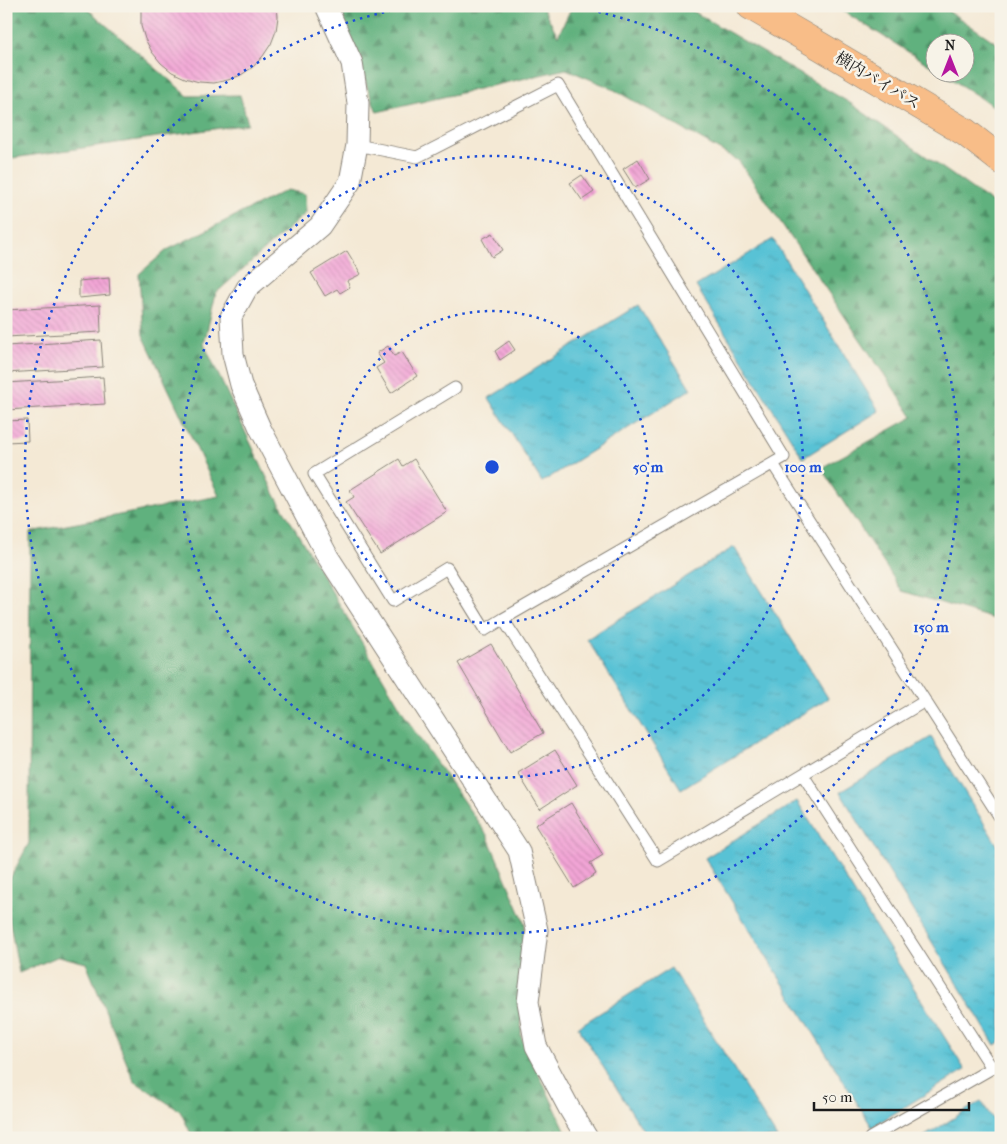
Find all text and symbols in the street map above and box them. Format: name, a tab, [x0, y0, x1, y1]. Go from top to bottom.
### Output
north arrow	[924, 32, 974, 82]
text: N	[945, 37, 956, 54]
street label: 横内バイパス	[832, 48, 924, 113]
centre of rings	[483, 458, 501, 476]
text: 50 m	[633, 458, 664, 476]
text: 100 m	[784, 458, 822, 476]
text: 150 m	[913, 618, 949, 636]
scale bar	[814, 1079, 970, 1111]
text: 50 m	[822, 1088, 853, 1106]

